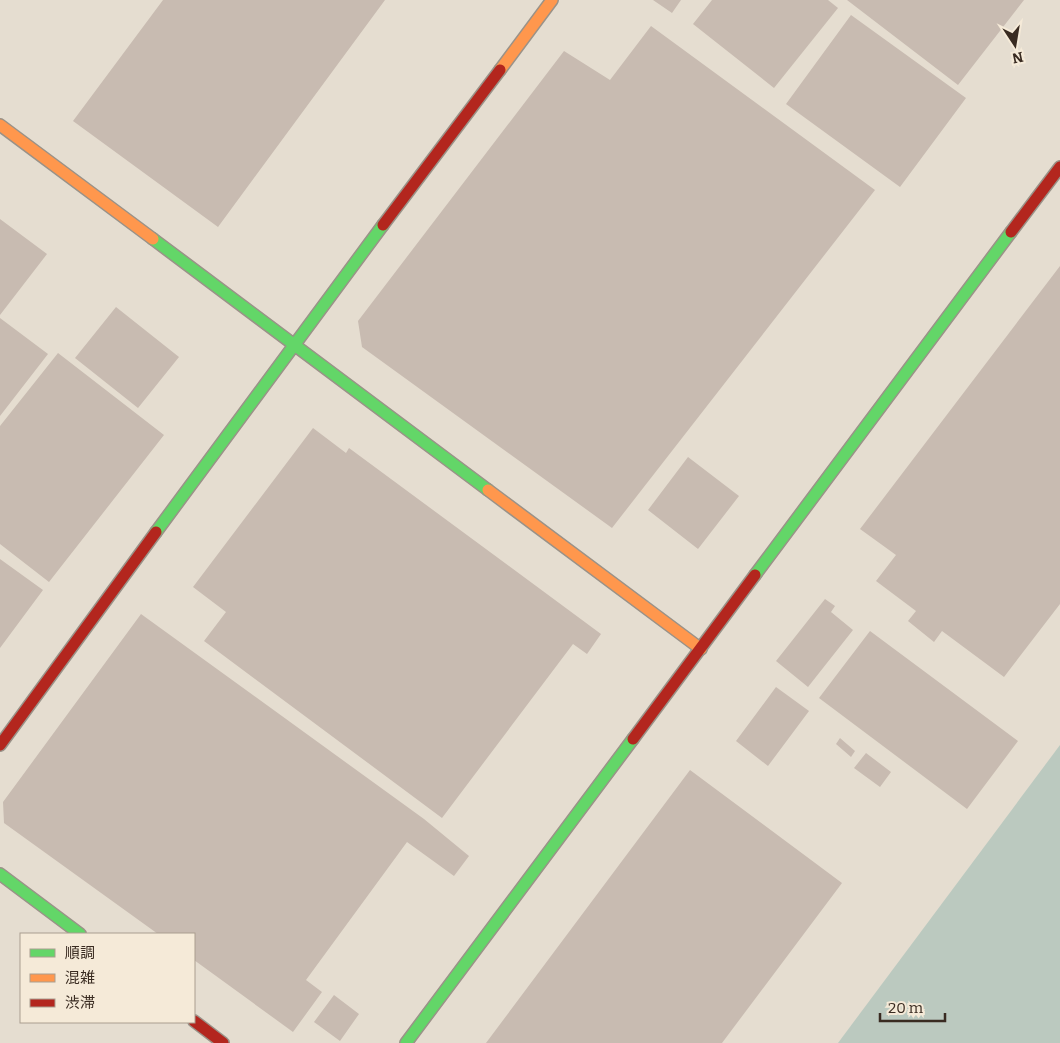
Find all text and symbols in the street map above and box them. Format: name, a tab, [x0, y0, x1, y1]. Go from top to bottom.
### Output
north arrow	[990, 20, 1040, 70]
text: N	[1010, 48, 1025, 67]
legend	[20, 933, 195, 1023]
text: 順調	[65, 944, 95, 962]
text: 混雑	[65, 969, 95, 987]
scale bar	[880, 990, 945, 1022]
text: 渋滞	[65, 994, 95, 1012]
text: 20 m	[888, 999, 924, 1017]

